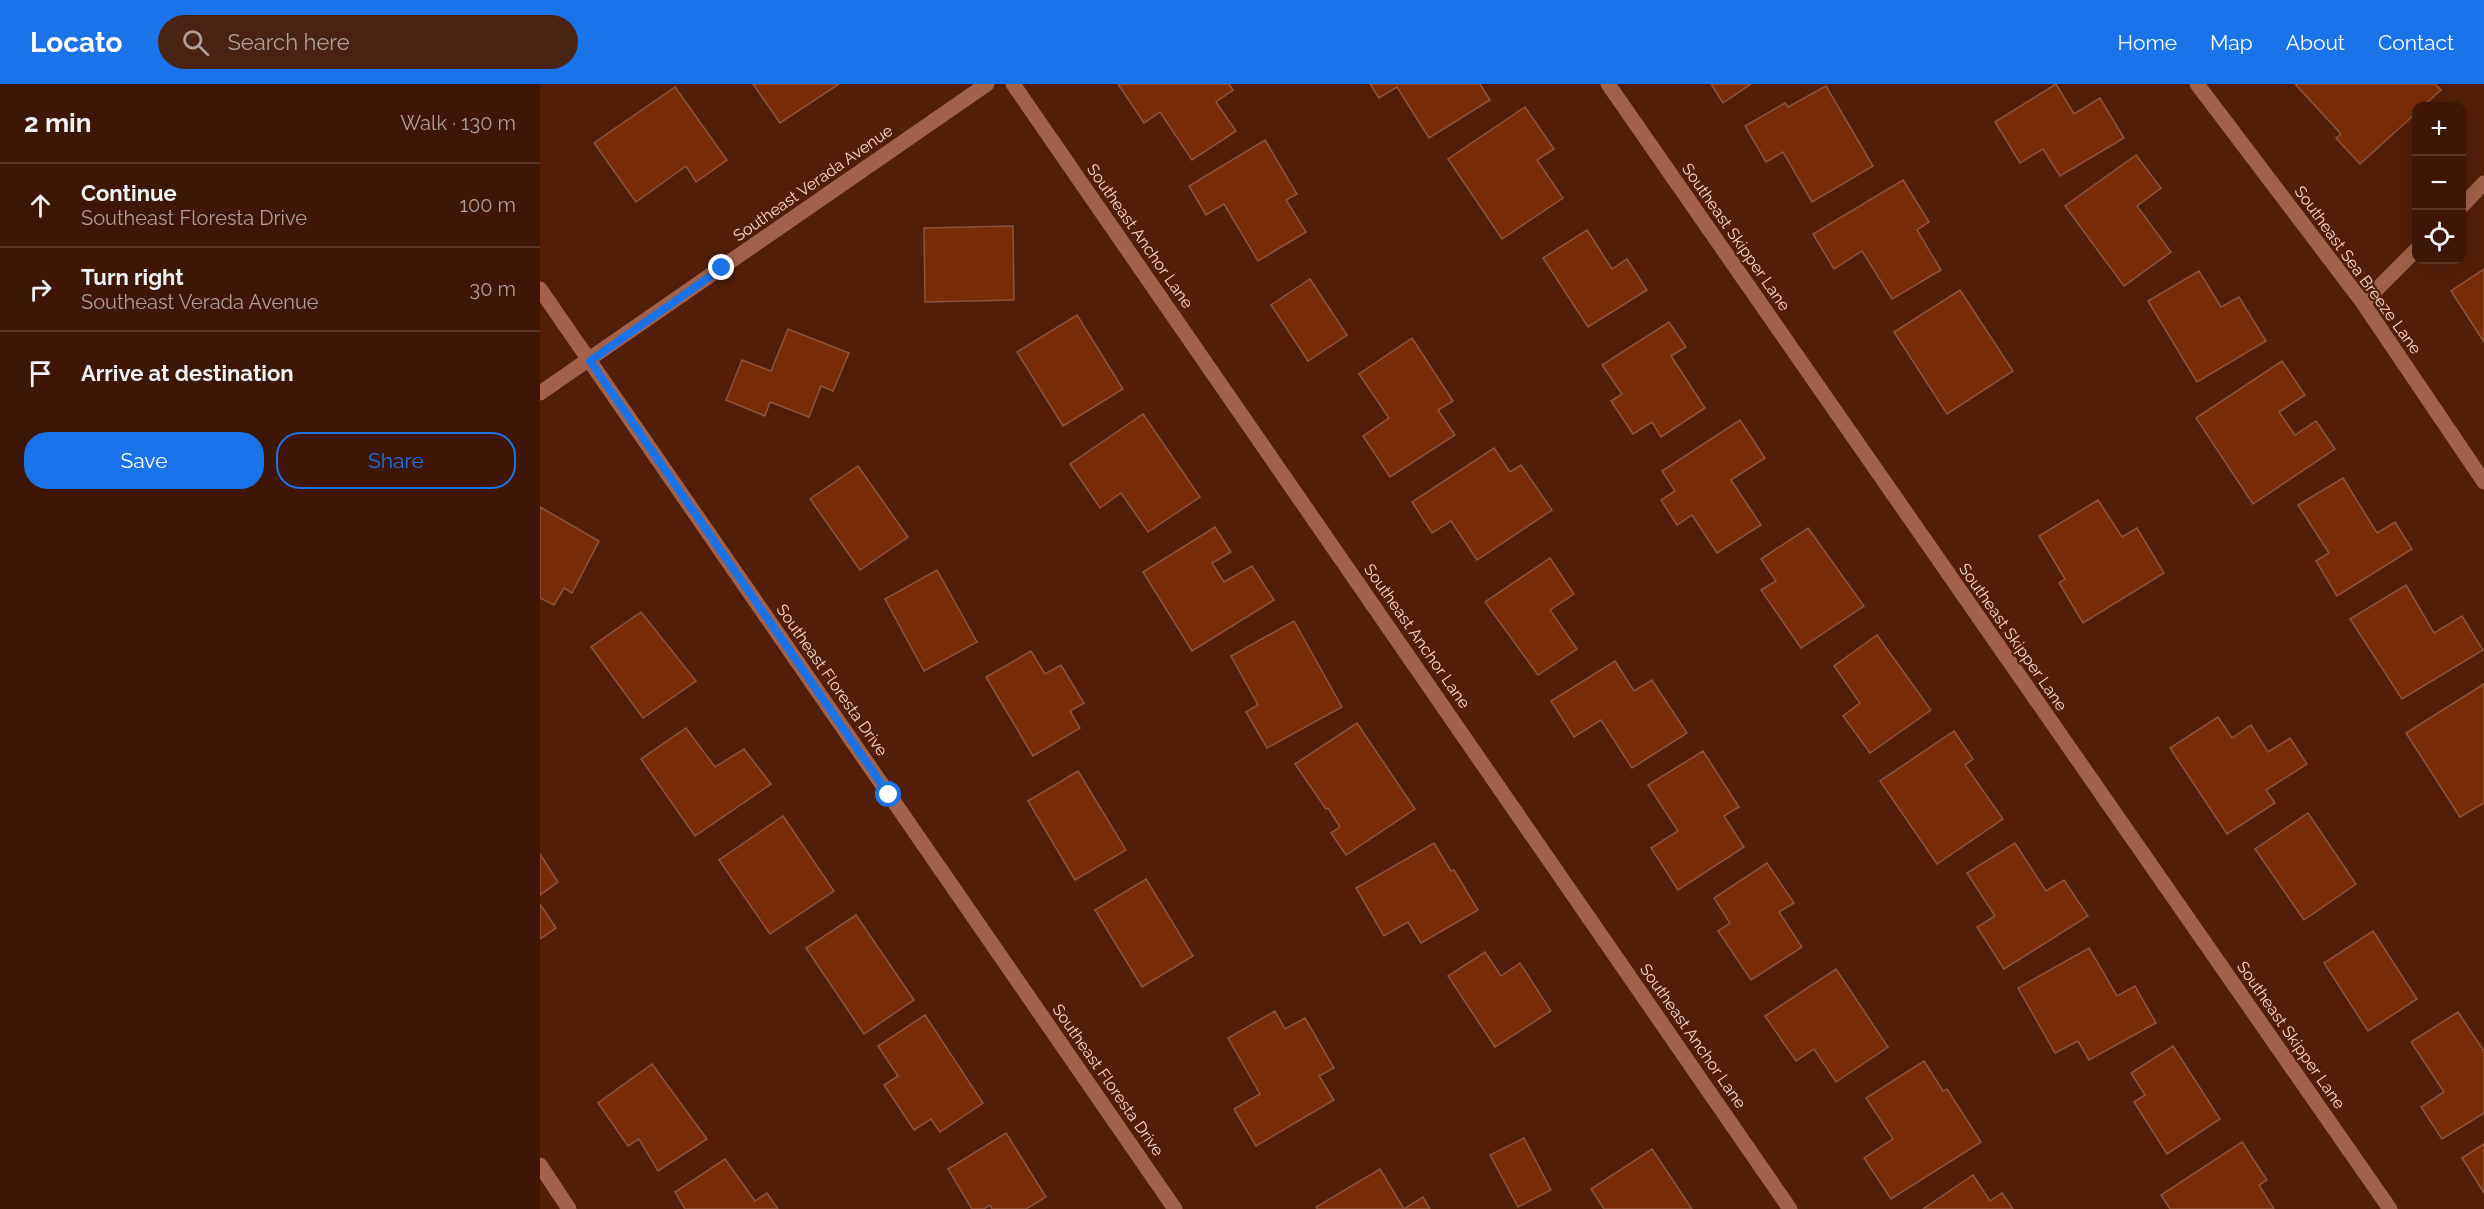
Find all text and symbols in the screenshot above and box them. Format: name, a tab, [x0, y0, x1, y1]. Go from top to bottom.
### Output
search box	[158, 15, 578, 69]
text: Locato	[30, 26, 122, 59]
icon: search	[179, 26, 212, 59]
text: Search here	[227, 29, 350, 55]
text: Home	[2118, 30, 2177, 55]
text: Map	[2210, 30, 2253, 55]
text: About	[2286, 30, 2345, 55]
text: Contact	[2378, 30, 2454, 55]
map controls	[2412, 102, 2466, 264]
button: +	[2412, 102, 2466, 156]
text: 2 min	[24, 108, 91, 138]
text: Walk · 130 m	[400, 111, 516, 135]
street label: Southeast Verada Avenue	[730, 121, 896, 245]
button: −	[2412, 156, 2466, 210]
street label: Southeast Anchor Lane	[1083, 160, 1197, 312]
street label: Southeast Skipper Lane	[1678, 160, 1794, 314]
text: Continue	[81, 180, 177, 206]
street label: Southeast Sea Breeze Lane	[2291, 182, 2425, 358]
icon: ahead	[24, 189, 57, 222]
text: 100 m	[459, 193, 516, 217]
text: Southeast Floresta Drive	[81, 206, 307, 230]
button: locate	[2412, 210, 2466, 264]
route end	[708, 254, 734, 280]
text: Turn right	[81, 264, 184, 290]
icon: right	[24, 273, 57, 306]
text: 30 m	[470, 277, 516, 301]
text: Southeast Verada Avenue	[81, 290, 319, 314]
icon: arrive	[24, 357, 57, 390]
text: Arrive at destination	[81, 360, 294, 386]
button: Save	[24, 432, 264, 489]
button: Share	[276, 432, 516, 489]
street label: Southeast Anchor Lane	[1360, 560, 1474, 712]
street label: Southeast Skipper Lane	[1955, 560, 2071, 714]
street label: Southeast Floresta Drive	[772, 600, 892, 760]
route start	[875, 781, 901, 807]
street label: Southeast Skipper Lane	[2233, 958, 2349, 1112]
street label: Southeast Anchor Lane	[1636, 960, 1750, 1112]
street label: Southeast Floresta Drive	[1048, 1000, 1168, 1160]

